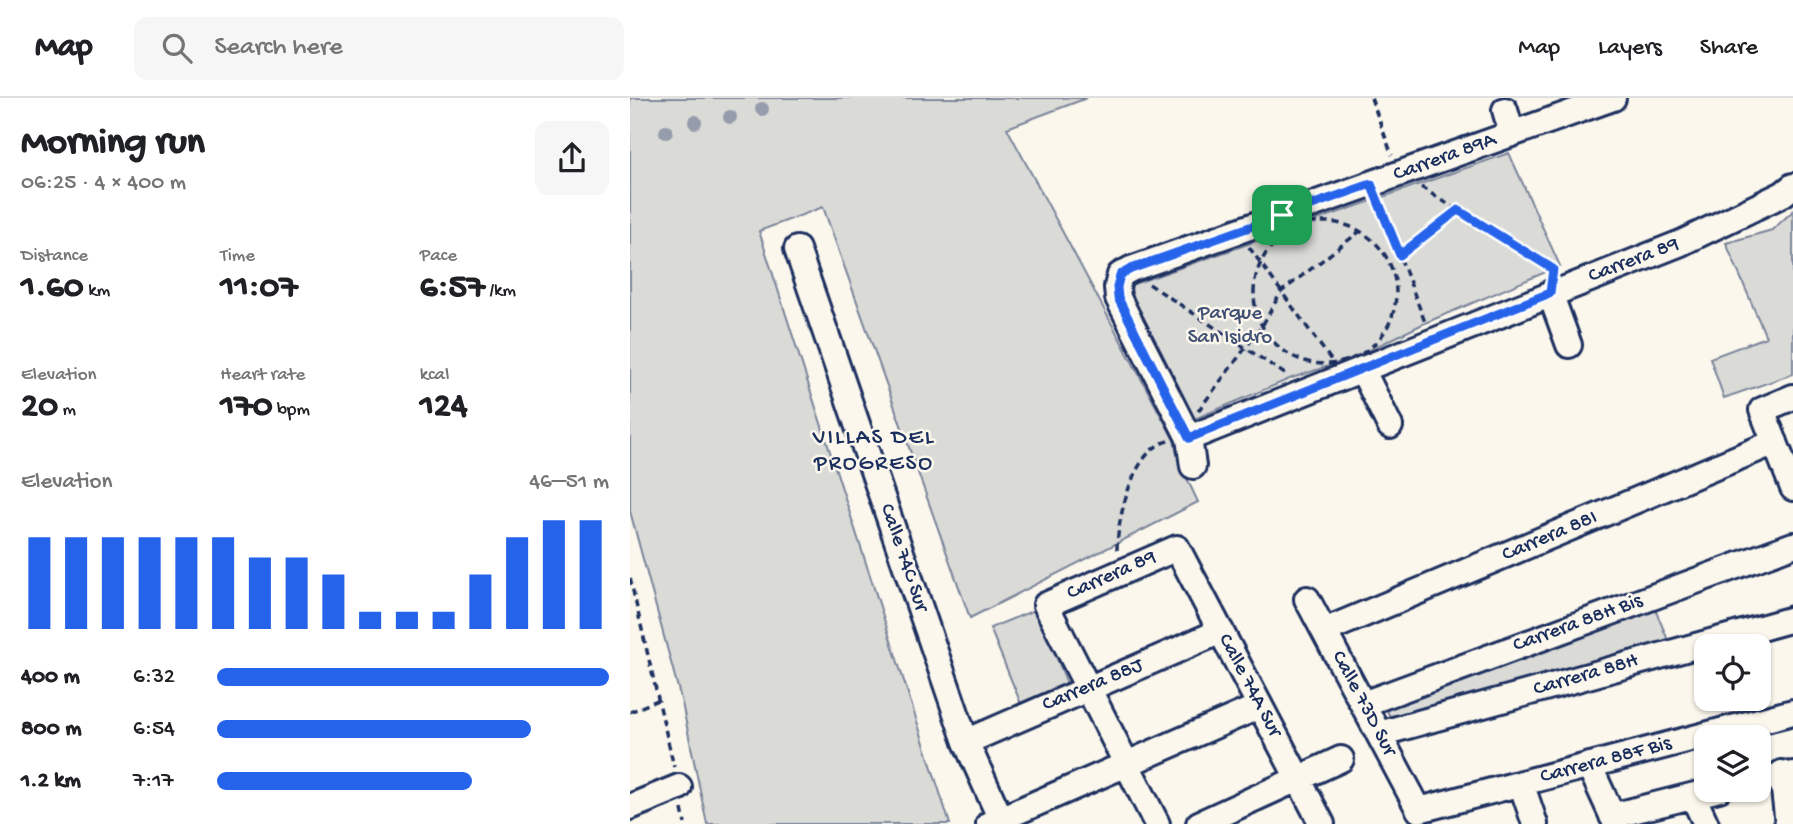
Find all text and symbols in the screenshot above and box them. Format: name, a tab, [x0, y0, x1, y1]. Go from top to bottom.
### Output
search box	[134, 17, 624, 80]
text: Map	[35, 29, 92, 67]
icon: search	[158, 29, 196, 67]
text: Search here	[214, 33, 343, 64]
text: Map	[1518, 34, 1560, 63]
text: Layers	[1598, 34, 1662, 63]
text: Share	[1700, 34, 1758, 63]
button: share	[535, 121, 609, 195]
text: Morning run	[21, 122, 205, 166]
street label: Carrera 89A	[1390, 127, 1501, 188]
text: 06:25 · 4 × 400 m	[21, 170, 186, 197]
pin	[1252, 185, 1312, 245]
icon: arrive	[1263, 196, 1301, 234]
street label: Carrera 89	[1585, 232, 1683, 290]
text: Distance	[21, 245, 88, 268]
text: Time	[220, 245, 255, 268]
text: Pace	[420, 245, 457, 268]
text: 1.60	[21, 268, 84, 309]
text: 11:07	[220, 268, 298, 309]
text: 6:57	[420, 268, 485, 309]
text: km	[84, 280, 110, 303]
text: /km	[485, 280, 516, 303]
park label: Parque San Isidro	[1188, 302, 1272, 351]
text: Elevation	[21, 364, 97, 387]
text: Heart rate	[220, 364, 305, 387]
text: kcal	[420, 364, 449, 387]
text: 20	[21, 387, 58, 428]
text: 170	[220, 387, 273, 428]
text: 124	[420, 387, 468, 428]
text: m	[58, 399, 76, 422]
text: bpm	[273, 399, 310, 422]
district label: VILLAS DEL PROGRESO	[812, 425, 935, 478]
text: Elevation	[21, 469, 112, 496]
text: 46–51 m	[529, 469, 609, 496]
street label: Calle 74C Sur	[873, 501, 934, 617]
street label: Carrera 88I	[1499, 506, 1601, 568]
street label: Carrera 89	[1064, 545, 1161, 607]
street label: Carrera 88H Bis	[1510, 589, 1647, 659]
street label: Calle 74A Sur	[1211, 630, 1287, 743]
map controls	[1694, 634, 1771, 802]
button: locate	[1694, 634, 1771, 711]
street label: Calle 73D Sur	[1325, 647, 1402, 762]
street label: Carrera 88H	[1531, 649, 1642, 703]
street label: Carrera 88J	[1039, 653, 1148, 718]
text: 400 m	[21, 664, 80, 691]
text: 6:32	[133, 664, 175, 691]
text: 800 m	[21, 716, 82, 743]
text: 6:54	[133, 716, 175, 743]
button: layers	[1694, 725, 1771, 802]
street label: Carrera 88F Bis	[1538, 731, 1675, 790]
text: 1.2 km	[21, 768, 81, 795]
text: 7:17	[133, 768, 173, 795]

